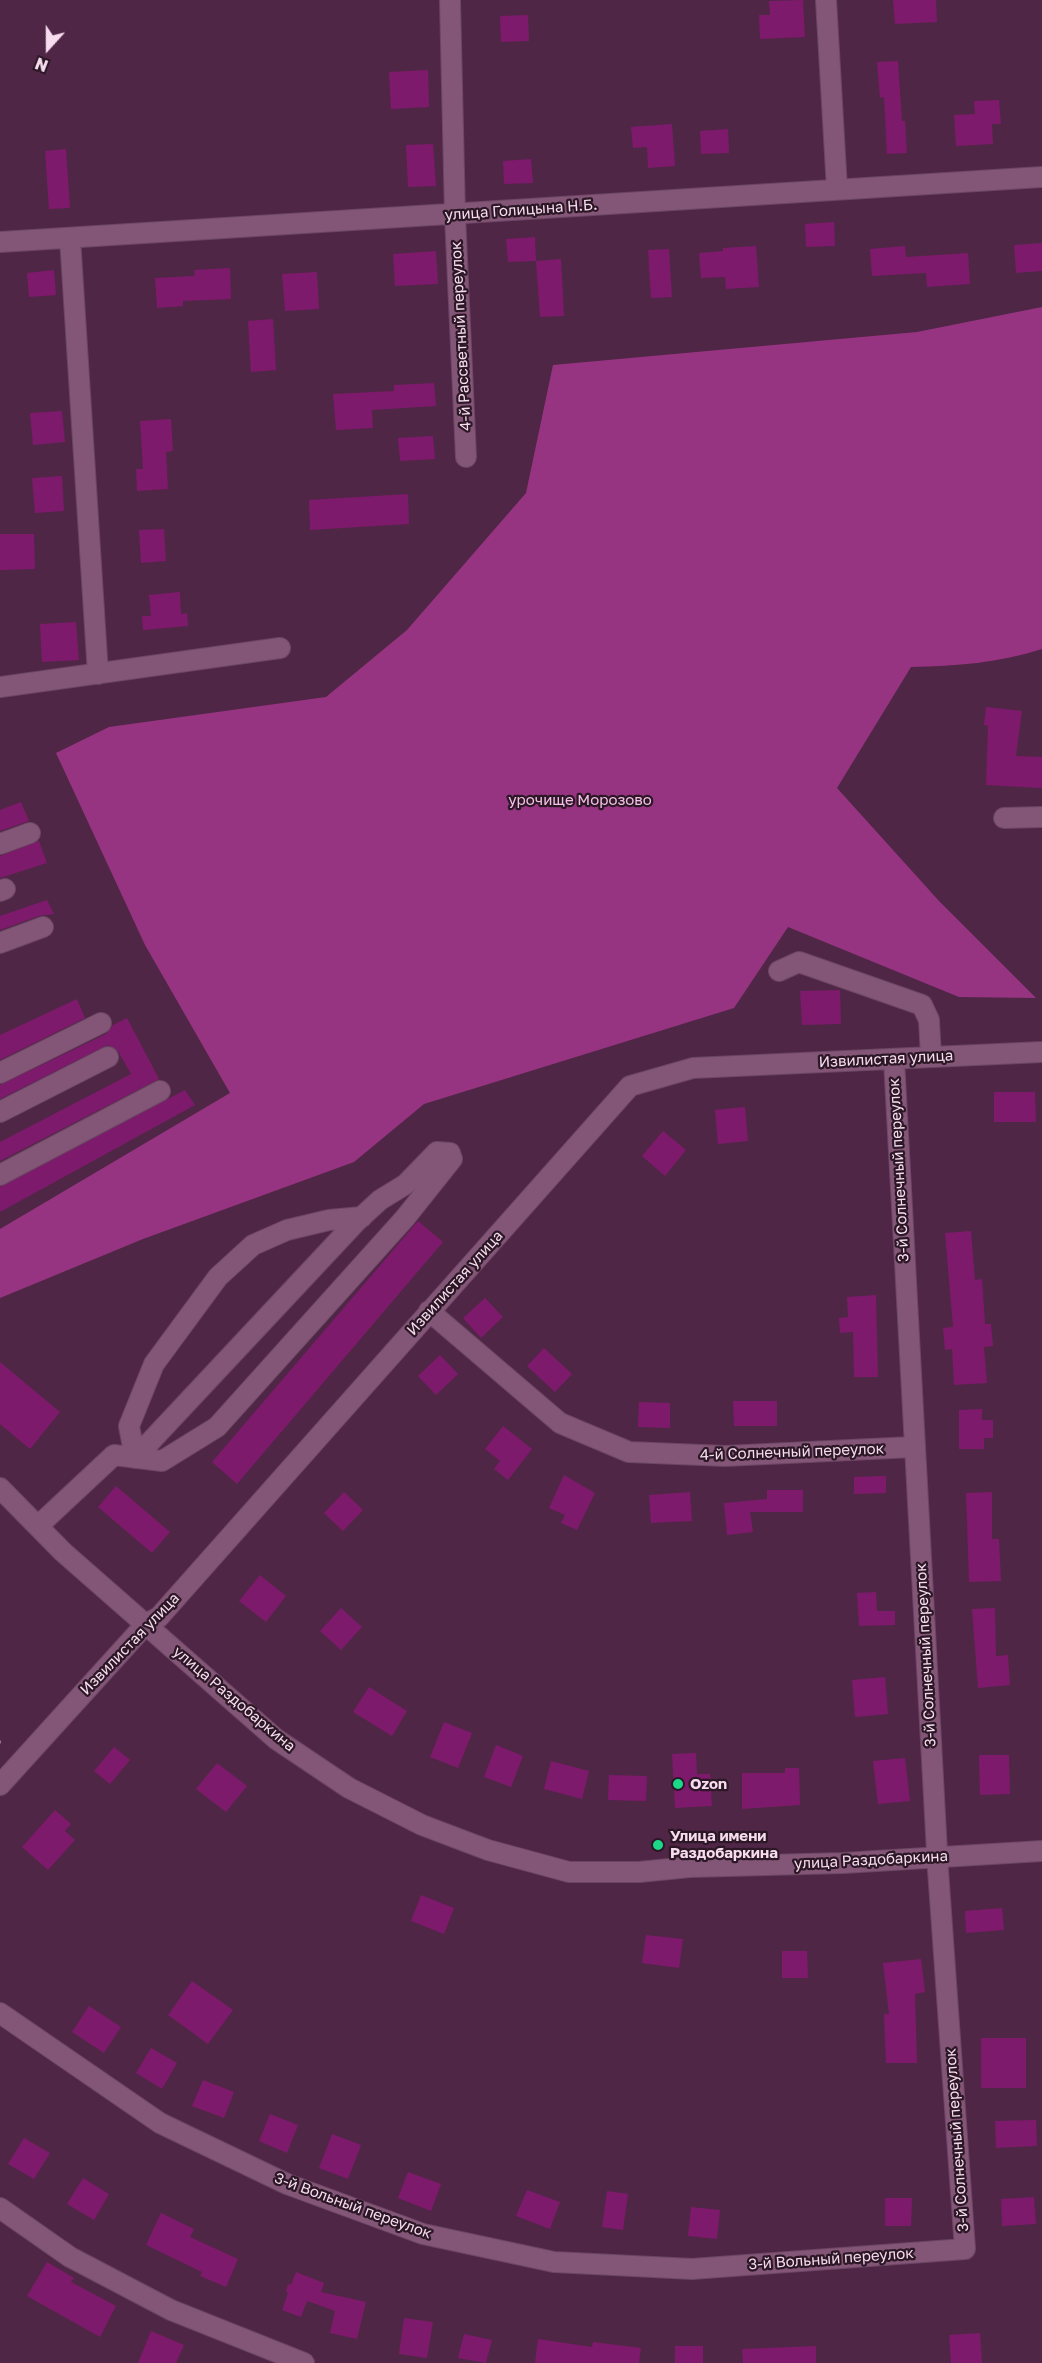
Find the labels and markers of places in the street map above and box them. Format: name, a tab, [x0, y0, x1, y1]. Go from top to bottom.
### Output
place label: Ozon	[690, 1775, 727, 1793]
marker: Ozon	[671, 1777, 685, 1791]
place label: Улица имени Раздобаркина	[670, 1827, 778, 1862]
marker: Улица имени Раздобаркина	[651, 1838, 665, 1852]

